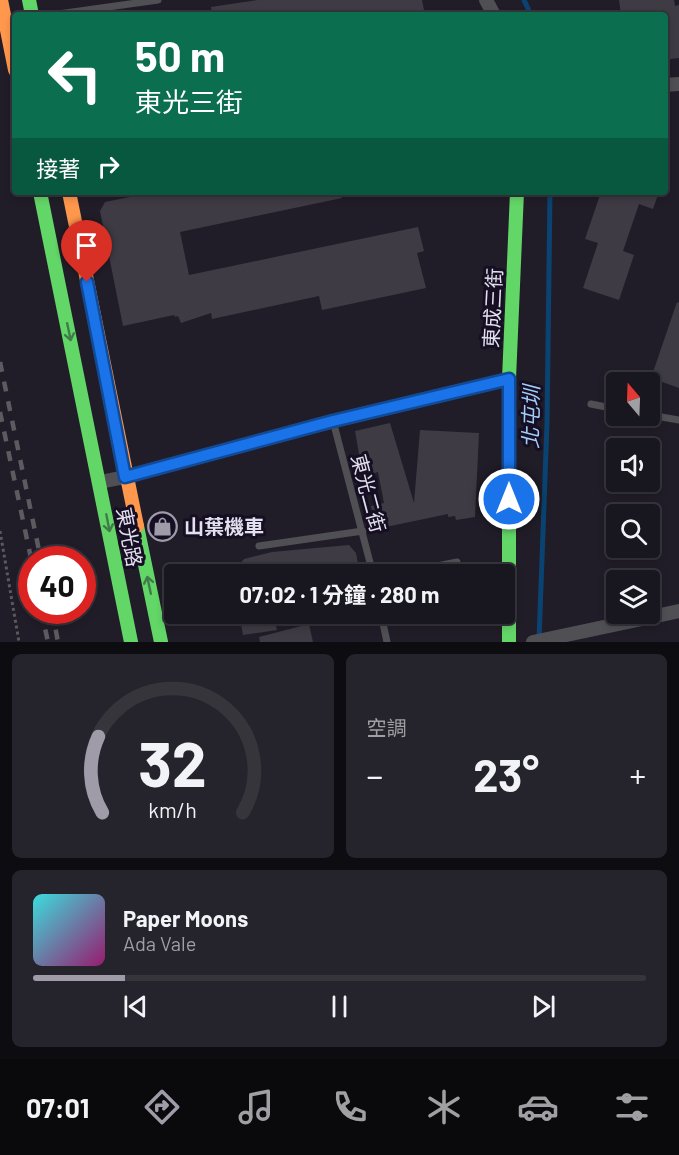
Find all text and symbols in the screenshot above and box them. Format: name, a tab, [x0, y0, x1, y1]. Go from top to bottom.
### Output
text: 50 m	[135, 30, 225, 80]
icon: left	[36, 36, 114, 114]
text: 東光三街	[135, 85, 243, 117]
icon: right	[92, 150, 125, 183]
text: 接著	[36, 155, 80, 181]
pin	[61, 220, 112, 282]
icon: arrive	[70, 229, 103, 262]
street label: 東成三街	[478, 267, 506, 349]
one-way arrow	[64, 321, 75, 341]
north arrow	[606, 372, 660, 426]
map controls	[606, 372, 660, 624]
water label: 北屯圳	[517, 382, 543, 449]
button: sound	[606, 438, 660, 492]
street label: 東光二街	[347, 451, 391, 535]
position arrow	[477, 467, 541, 531]
button: search	[606, 504, 660, 558]
street label: 東光路	[112, 505, 148, 569]
shop icon: 山葉機車	[147, 510, 179, 542]
one-way arrow	[103, 512, 114, 532]
place label: 山葉機車	[184, 514, 264, 538]
speed limit sign: 40	[18, 546, 96, 624]
button: layers	[606, 570, 660, 624]
one-way arrow	[142, 576, 154, 595]
text: 07:02 · 1 分鐘 · 280 m	[240, 581, 439, 607]
text: 空調	[367, 715, 407, 739]
text: 32	[138, 725, 207, 799]
text: 23°	[473, 747, 539, 801]
text: −	[367, 755, 383, 795]
text: +	[629, 755, 646, 795]
text: km/h	[148, 797, 197, 822]
text: Paper Moons	[123, 905, 248, 931]
text: Ada Vale	[123, 931, 196, 955]
icon: previous	[119, 990, 152, 1023]
icon: pause	[323, 990, 356, 1023]
icon: next	[527, 990, 560, 1023]
icon: directions	[141, 1086, 183, 1128]
icon: music	[235, 1086, 277, 1128]
icon: phone	[329, 1086, 371, 1128]
icon: climate	[423, 1086, 465, 1128]
icon: car	[517, 1086, 559, 1128]
icon: filters	[611, 1086, 653, 1128]
text: 07:01	[26, 1091, 89, 1123]

